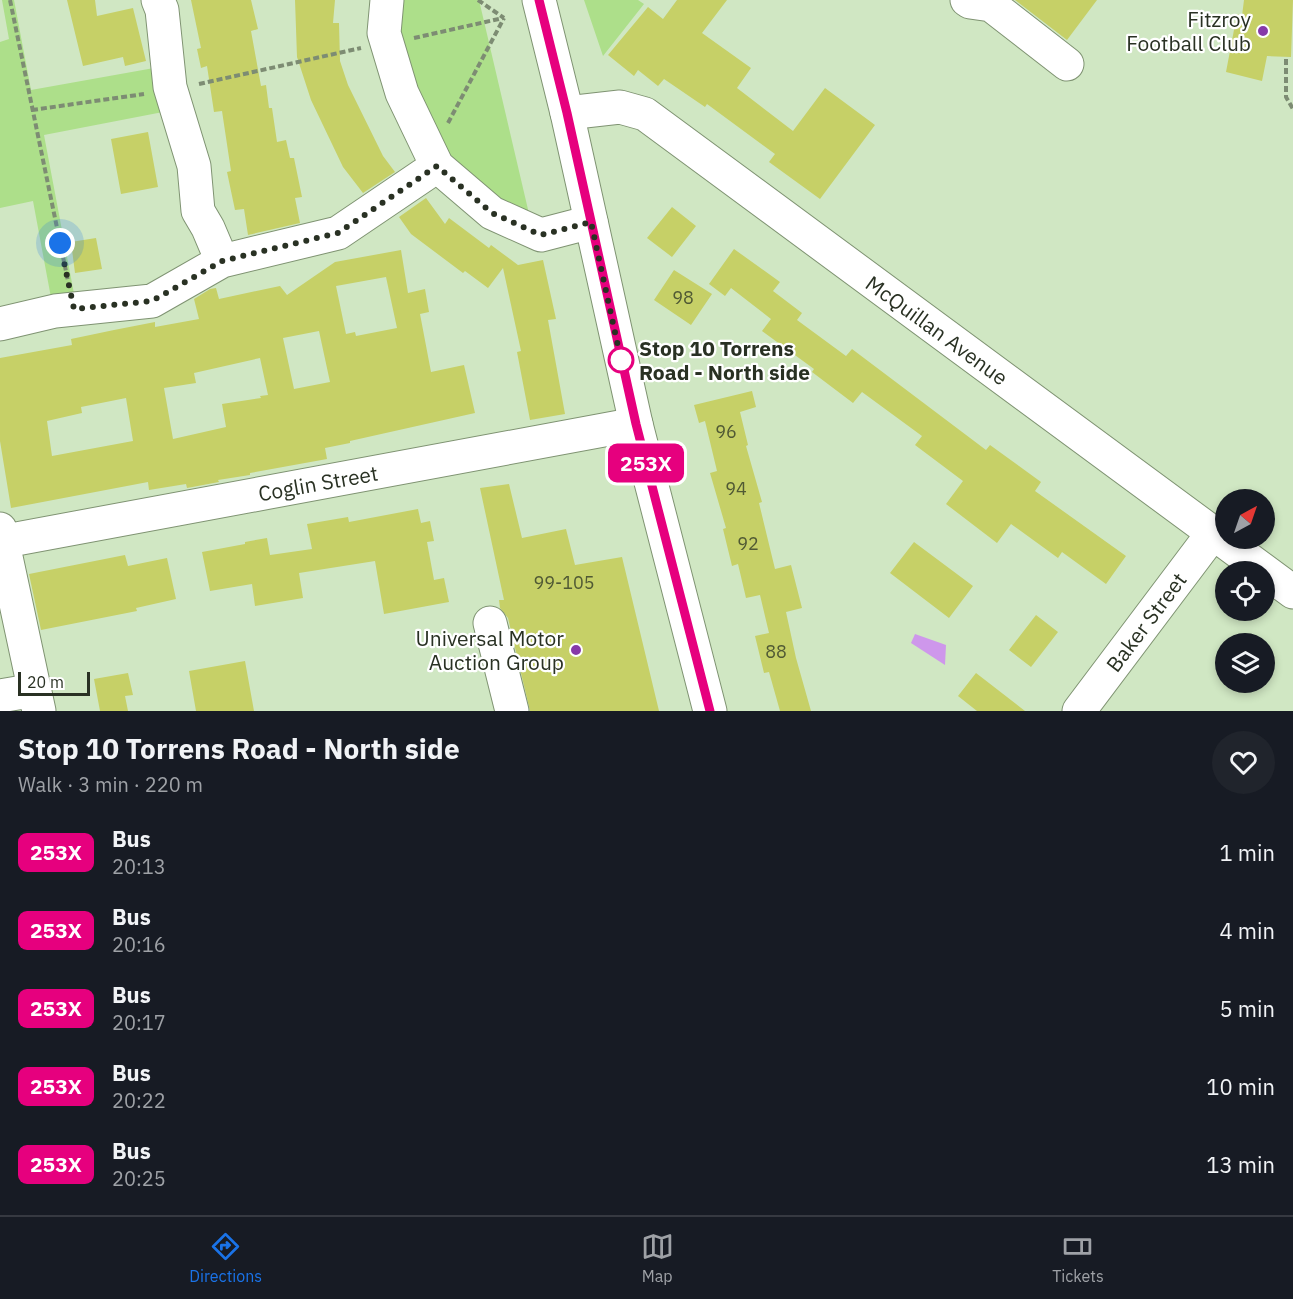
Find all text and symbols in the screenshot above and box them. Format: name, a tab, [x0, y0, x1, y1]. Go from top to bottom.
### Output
place label: Fitzroy Football Club	[1126, 5, 1252, 57]
marker: Fitzroy Football Club	[1256, 24, 1270, 38]
your location	[45, 228, 75, 258]
street label: McQuillan Avenue	[860, 269, 1014, 391]
house number: 98	[672, 286, 694, 309]
place label: Stop 10 Torrens Road - North side	[639, 334, 810, 386]
marker: Stop 10 Torrens Road - North side	[608, 347, 634, 373]
house number: 96	[715, 420, 737, 443]
line badge: 253X	[604, 444, 688, 482]
text: 253X	[620, 449, 672, 477]
street label: Coglin Street	[256, 459, 380, 507]
house number: 94	[725, 477, 747, 500]
north arrow	[1215, 489, 1275, 549]
map controls	[1215, 489, 1275, 693]
house number: 92	[737, 532, 759, 555]
button: locate	[1215, 561, 1275, 621]
street label: Baker Street	[1099, 567, 1193, 677]
house number: 99-105	[533, 571, 595, 594]
place label: Universal Motor Auction Group	[416, 624, 564, 676]
button: layers	[1215, 633, 1275, 693]
house number: 88	[765, 640, 787, 663]
marker: Universal Motor Auction Group	[569, 643, 583, 657]
scale bar	[18, 669, 90, 696]
text: 20 m	[27, 672, 64, 692]
text: Stop 10 Torrens Road - North side	[18, 730, 460, 767]
button: heart	[1212, 731, 1275, 794]
text: Walk · 3 min · 220 m	[18, 771, 203, 798]
text: Bus	[112, 824, 151, 853]
text: 253X	[30, 838, 82, 866]
text: 1 min	[1219, 838, 1275, 867]
text: 20:13	[112, 853, 166, 880]
text: Bus	[112, 902, 151, 931]
text: 253X	[30, 916, 82, 944]
text: 4 min	[1219, 916, 1275, 945]
text: 20:16	[112, 931, 166, 958]
text: Bus	[112, 980, 151, 1009]
text: 253X	[30, 994, 82, 1022]
text: 5 min	[1219, 994, 1275, 1023]
text: 20:17	[112, 1009, 166, 1036]
text: Bus	[112, 1058, 151, 1087]
text: 253X	[30, 1072, 82, 1100]
text: 10 min	[1206, 1072, 1275, 1101]
text: 20:22	[112, 1087, 166, 1114]
text: Bus	[112, 1136, 151, 1165]
text: 253X	[30, 1150, 82, 1178]
text: 13 min	[1206, 1150, 1275, 1179]
text: 20:25	[112, 1165, 166, 1192]
tab: Directions	[189, 1230, 262, 1286]
tab: Map	[641, 1230, 674, 1286]
tab: Tickets	[1052, 1230, 1104, 1286]

